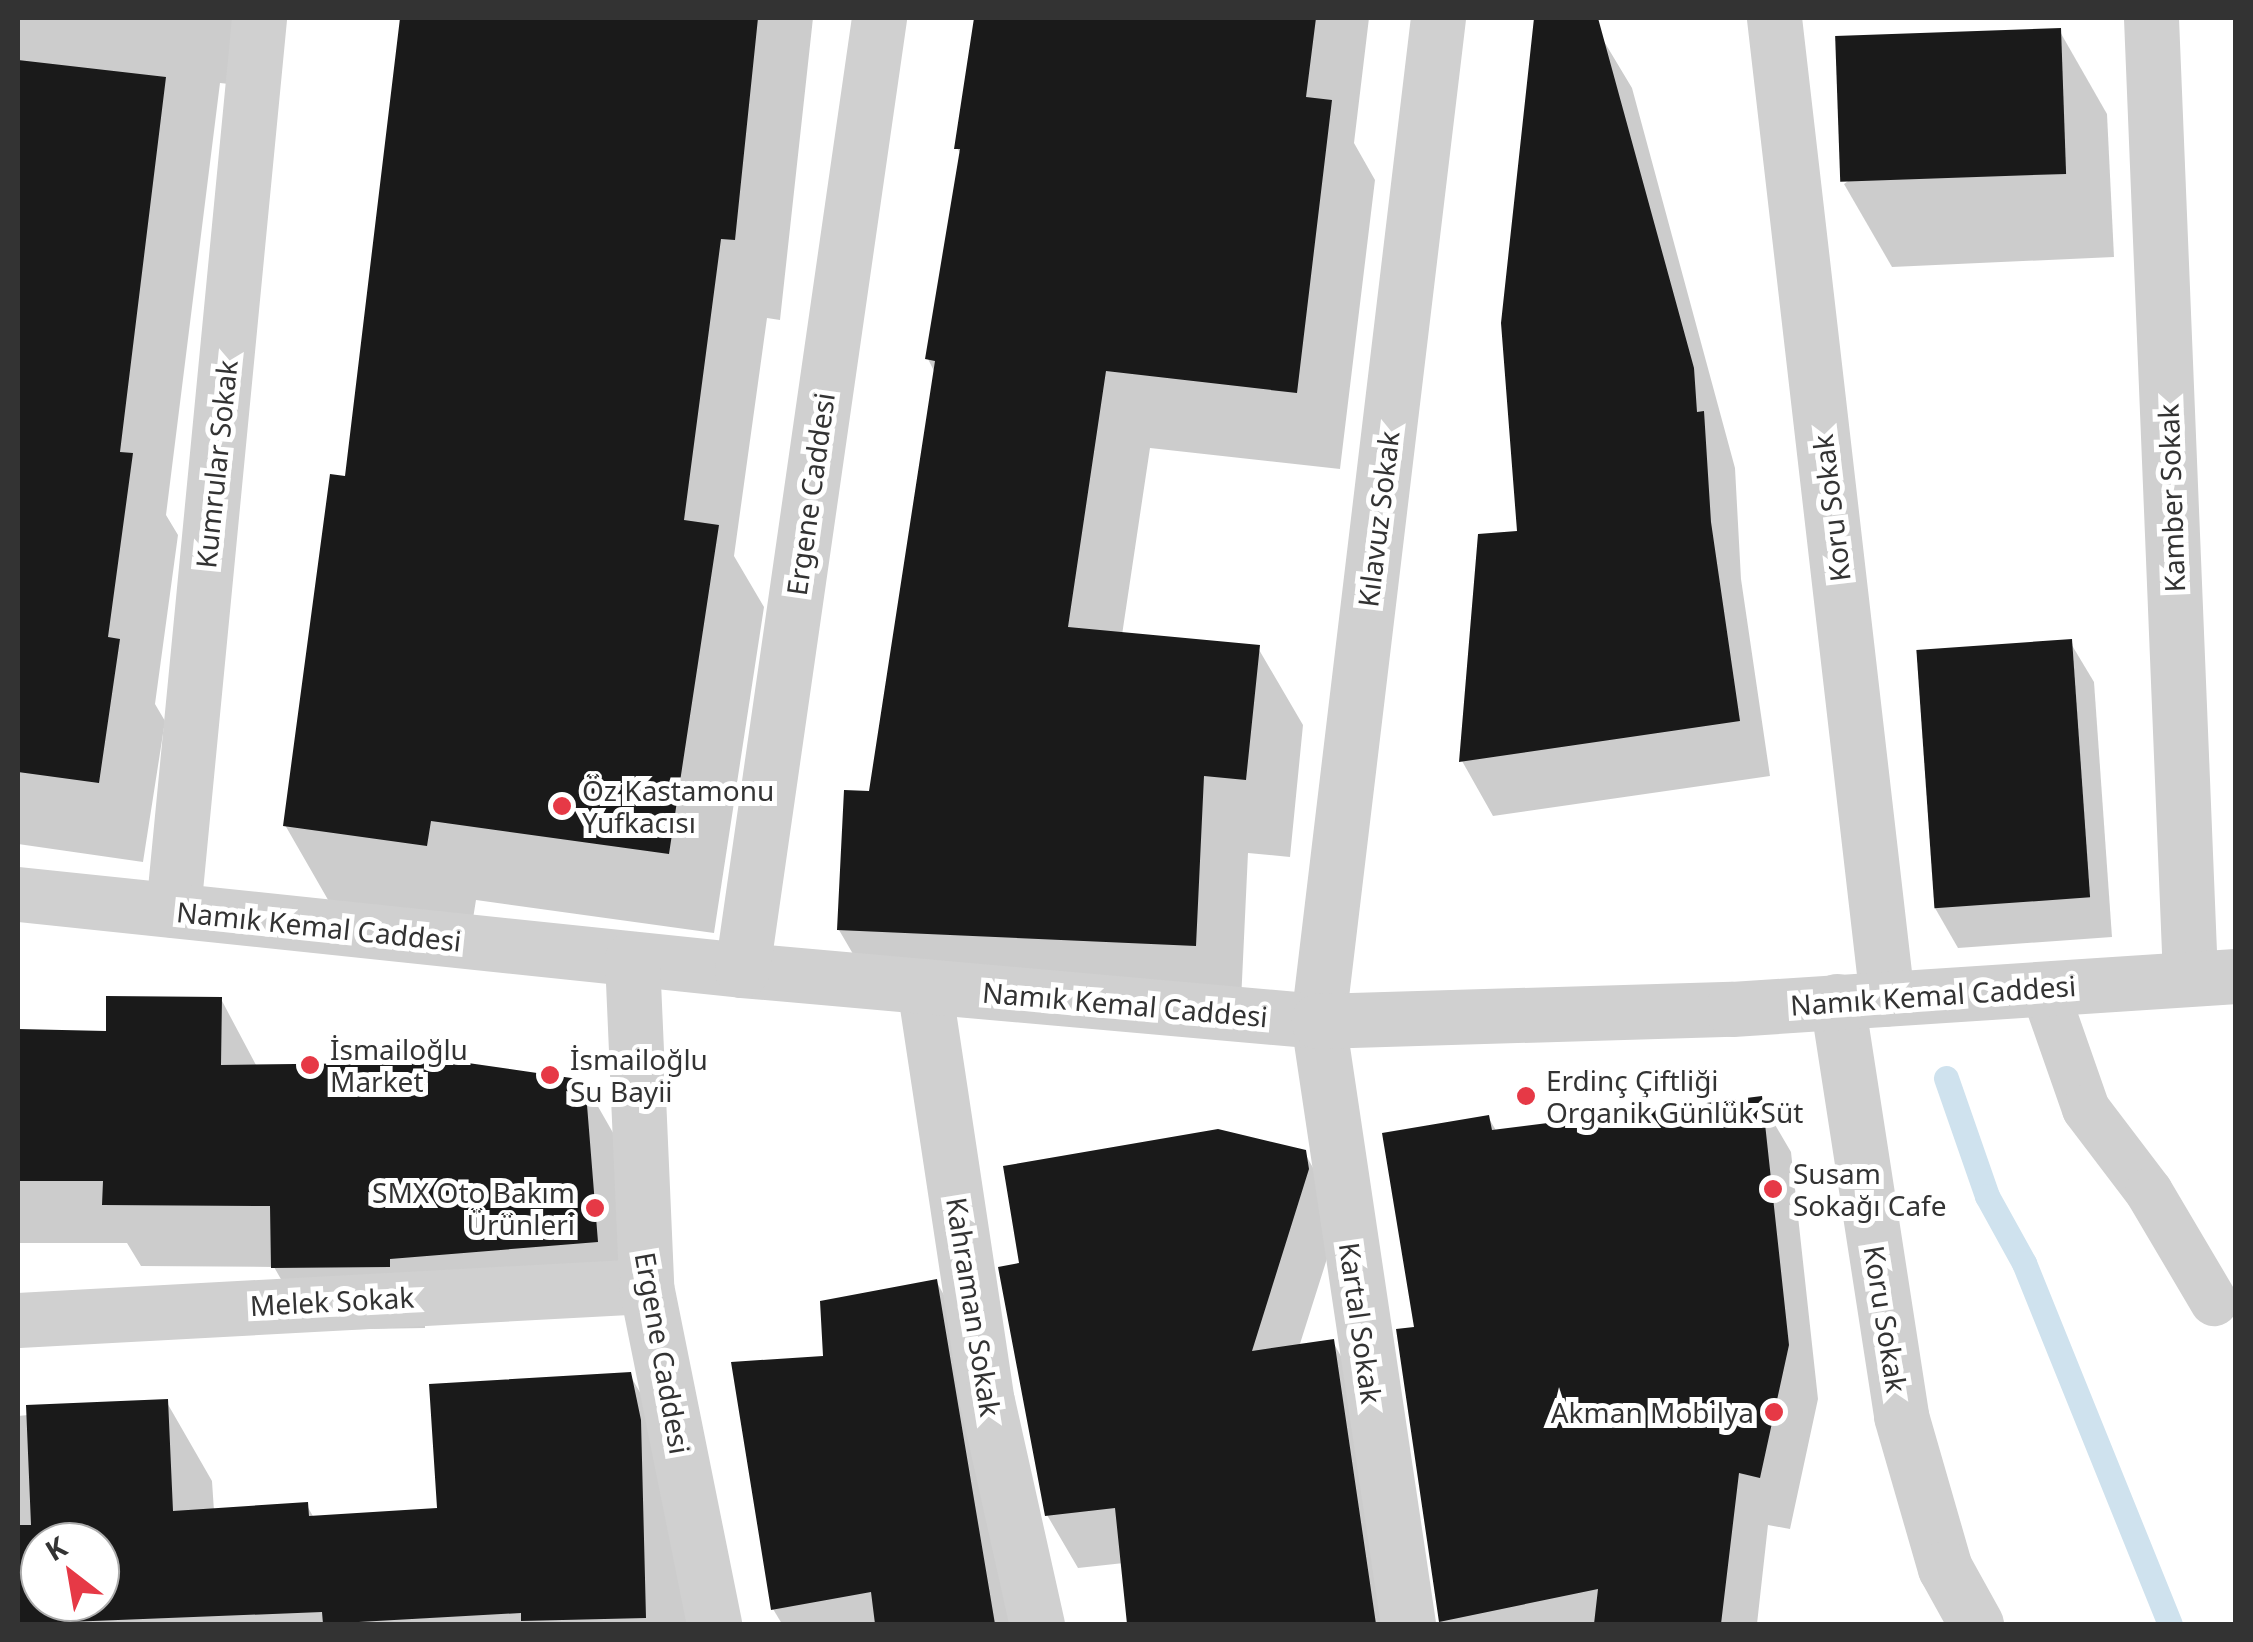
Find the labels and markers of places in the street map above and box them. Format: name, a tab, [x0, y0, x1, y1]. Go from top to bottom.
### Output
place label: Öz Kastamonu Yufkacısı	[582, 773, 774, 839]
marker: Öz Kastamonu Yufkacısı	[551, 795, 573, 817]
place label: İsmailoğlu Market	[330, 1032, 468, 1098]
place label: İsmailoğlu Su Bayii	[570, 1042, 708, 1108]
marker: İsmailoğlu Market	[299, 1054, 321, 1076]
place label: Erdinç Çiftliği Organik Günlük Süt	[1546, 1063, 1803, 1129]
marker: İsmailoğlu Su Bayii	[539, 1064, 561, 1086]
marker: Erdinç Çiftliği Organik Günlük Süt	[1515, 1085, 1537, 1107]
place label: Susam Sokağı Cafe	[1793, 1156, 1947, 1222]
place label: SMX Oto Bakım Ürünleri	[372, 1175, 575, 1241]
marker: Susam Sokağı Cafe	[1762, 1178, 1784, 1200]
marker: SMX Oto Bakım Ürünleri	[584, 1197, 606, 1219]
place label: Akman Mobilya	[1551, 1395, 1754, 1429]
marker: Akman Mobilya	[1763, 1401, 1785, 1423]

